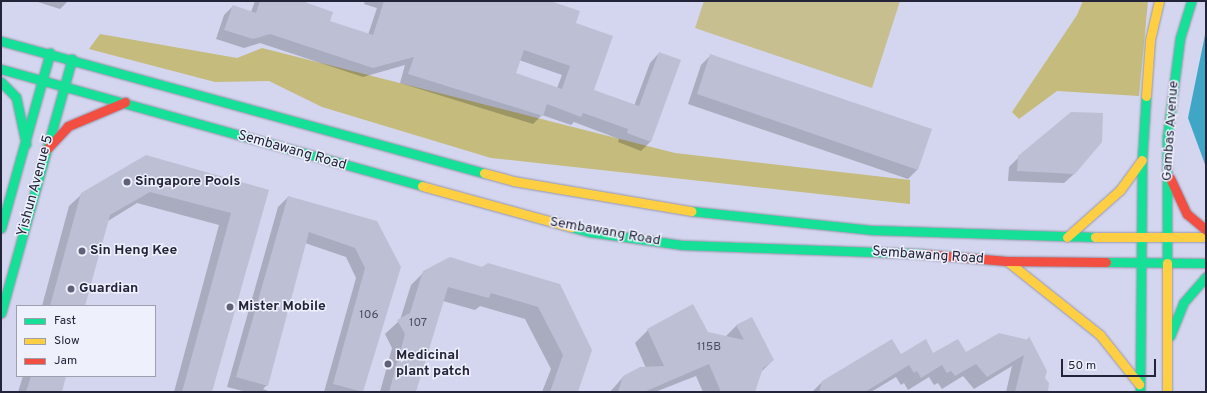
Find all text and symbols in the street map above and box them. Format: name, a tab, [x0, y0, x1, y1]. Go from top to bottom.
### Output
street label: Gambas Avenue	[1159, 80, 1183, 182]
street label: Sembawang Road	[236, 127, 348, 175]
street label: Yishun Avenue 5	[14, 133, 58, 239]
place label: Singapore Pools	[135, 174, 240, 190]
marker: Singapore Pools	[122, 177, 132, 187]
street label: Sembawang Road	[548, 214, 662, 250]
place label: Sin Heng Kee	[90, 243, 177, 259]
street label: Sembawang Road	[872, 244, 984, 268]
marker: Sin Heng Kee	[77, 246, 87, 256]
place label: Guardian	[79, 281, 138, 297]
marker: Guardian	[66, 284, 76, 294]
place label: Mister Mobile	[238, 299, 326, 315]
marker: Mister Mobile	[225, 302, 235, 312]
legend	[16, 305, 156, 377]
house number: 106	[359, 309, 379, 323]
text: Fast	[54, 313, 76, 329]
house number: 107	[409, 317, 427, 331]
text: Slow	[54, 333, 80, 349]
house number: 115B	[697, 341, 721, 355]
place label: Medicinal plant patch	[396, 348, 470, 380]
scale bar	[1063, 351, 1158, 377]
text: Jam	[54, 353, 77, 369]
text: 50 m	[1068, 358, 1096, 374]
marker: Medicinal plant patch	[383, 359, 393, 369]

